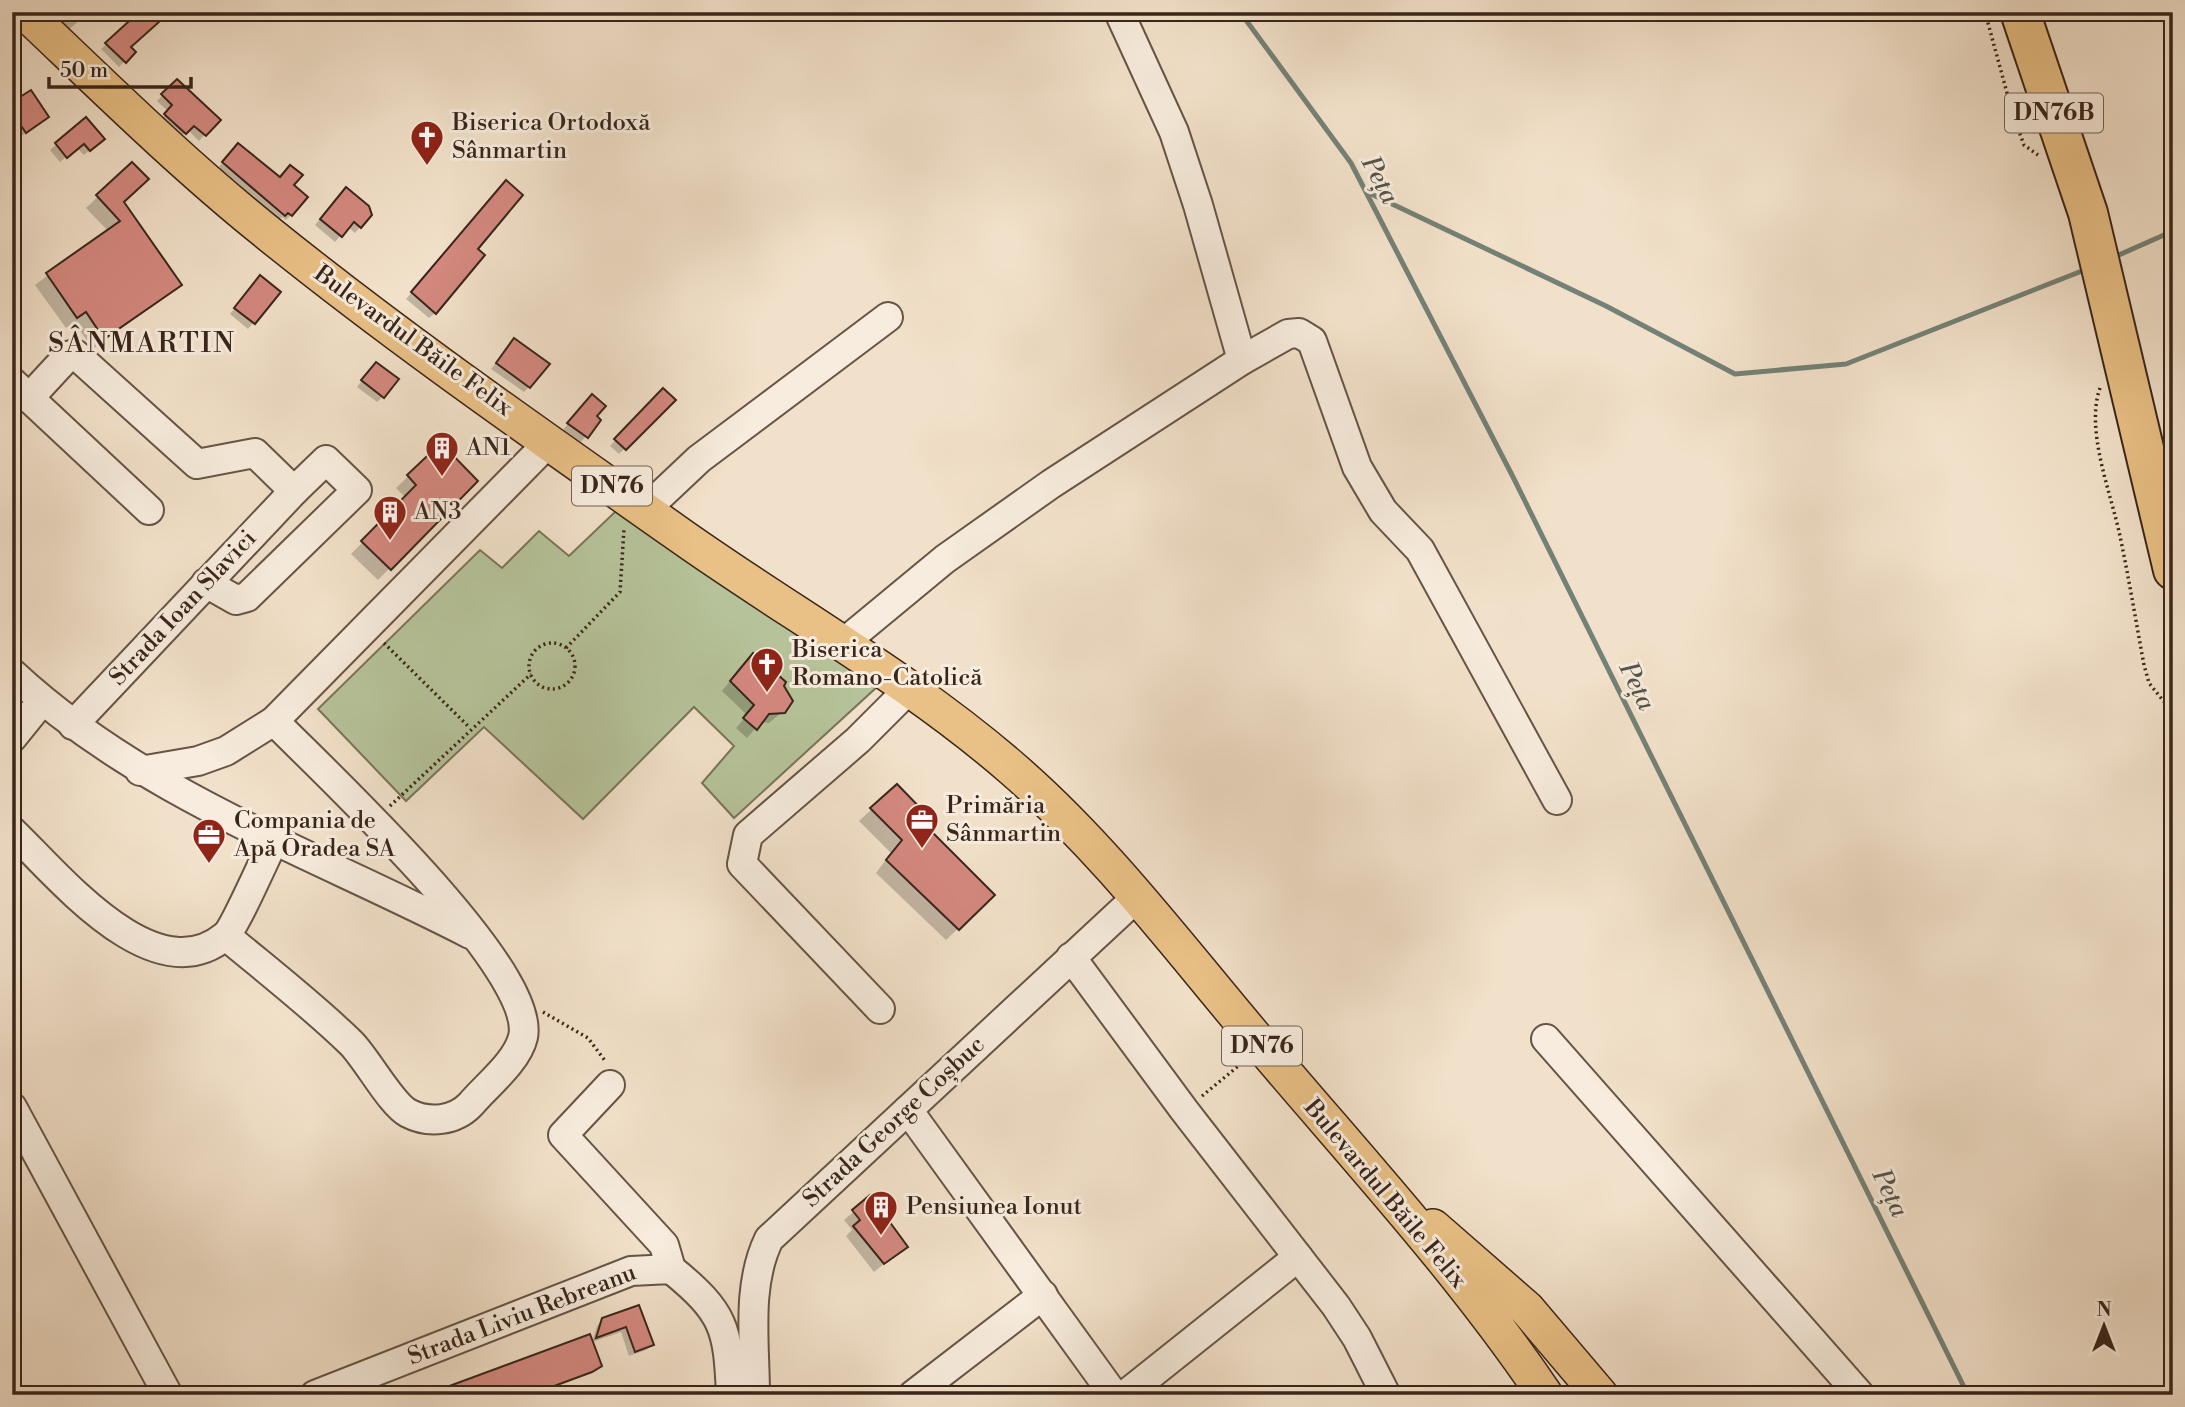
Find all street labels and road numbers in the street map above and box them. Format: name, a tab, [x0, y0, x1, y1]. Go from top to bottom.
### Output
road number: DN76B	[2005, 94, 2103, 132]
street label: Bulevardul Băile Felix	[307, 258, 519, 424]
road number: DN76	[572, 466, 652, 506]
street label: Strada Ioan Slavici	[103, 524, 263, 692]
road number: DN76	[1222, 1026, 1302, 1065]
street label: Strada George Coșbuc	[797, 1030, 991, 1214]
street label: Bulevardul Băile Felix	[1296, 1093, 1473, 1295]
street label: Strada Liviu Rebreanu	[404, 1257, 641, 1372]

